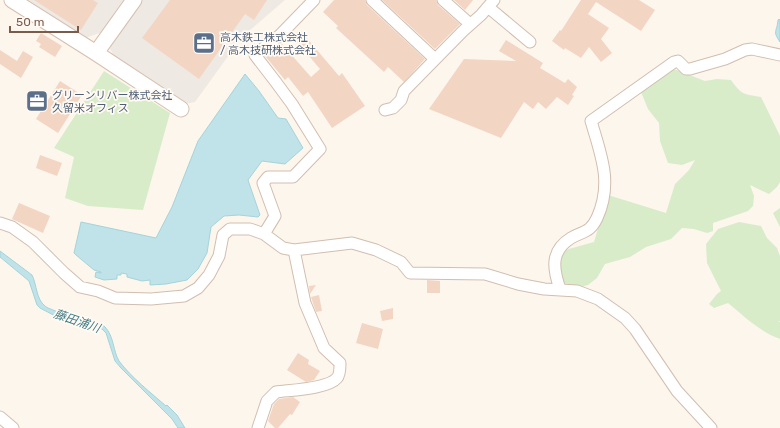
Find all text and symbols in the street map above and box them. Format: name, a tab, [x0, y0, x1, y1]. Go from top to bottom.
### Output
scale bar	[10, 8, 78, 34]
text: 50 m	[16, 15, 44, 29]
office icon: 高木鉄工株式会社 / 高木技研株式会社	[191, 30, 217, 56]
place label: 高木鉄工株式会社 / 高木技研株式会社	[220, 31, 316, 57]
office icon: グリーンリバー株式会社 久留米オフィス	[24, 88, 50, 114]
place label: グリーンリバー株式会社 久留米オフィス	[52, 89, 172, 115]
water label: 藤田浦川	[52, 307, 104, 336]

